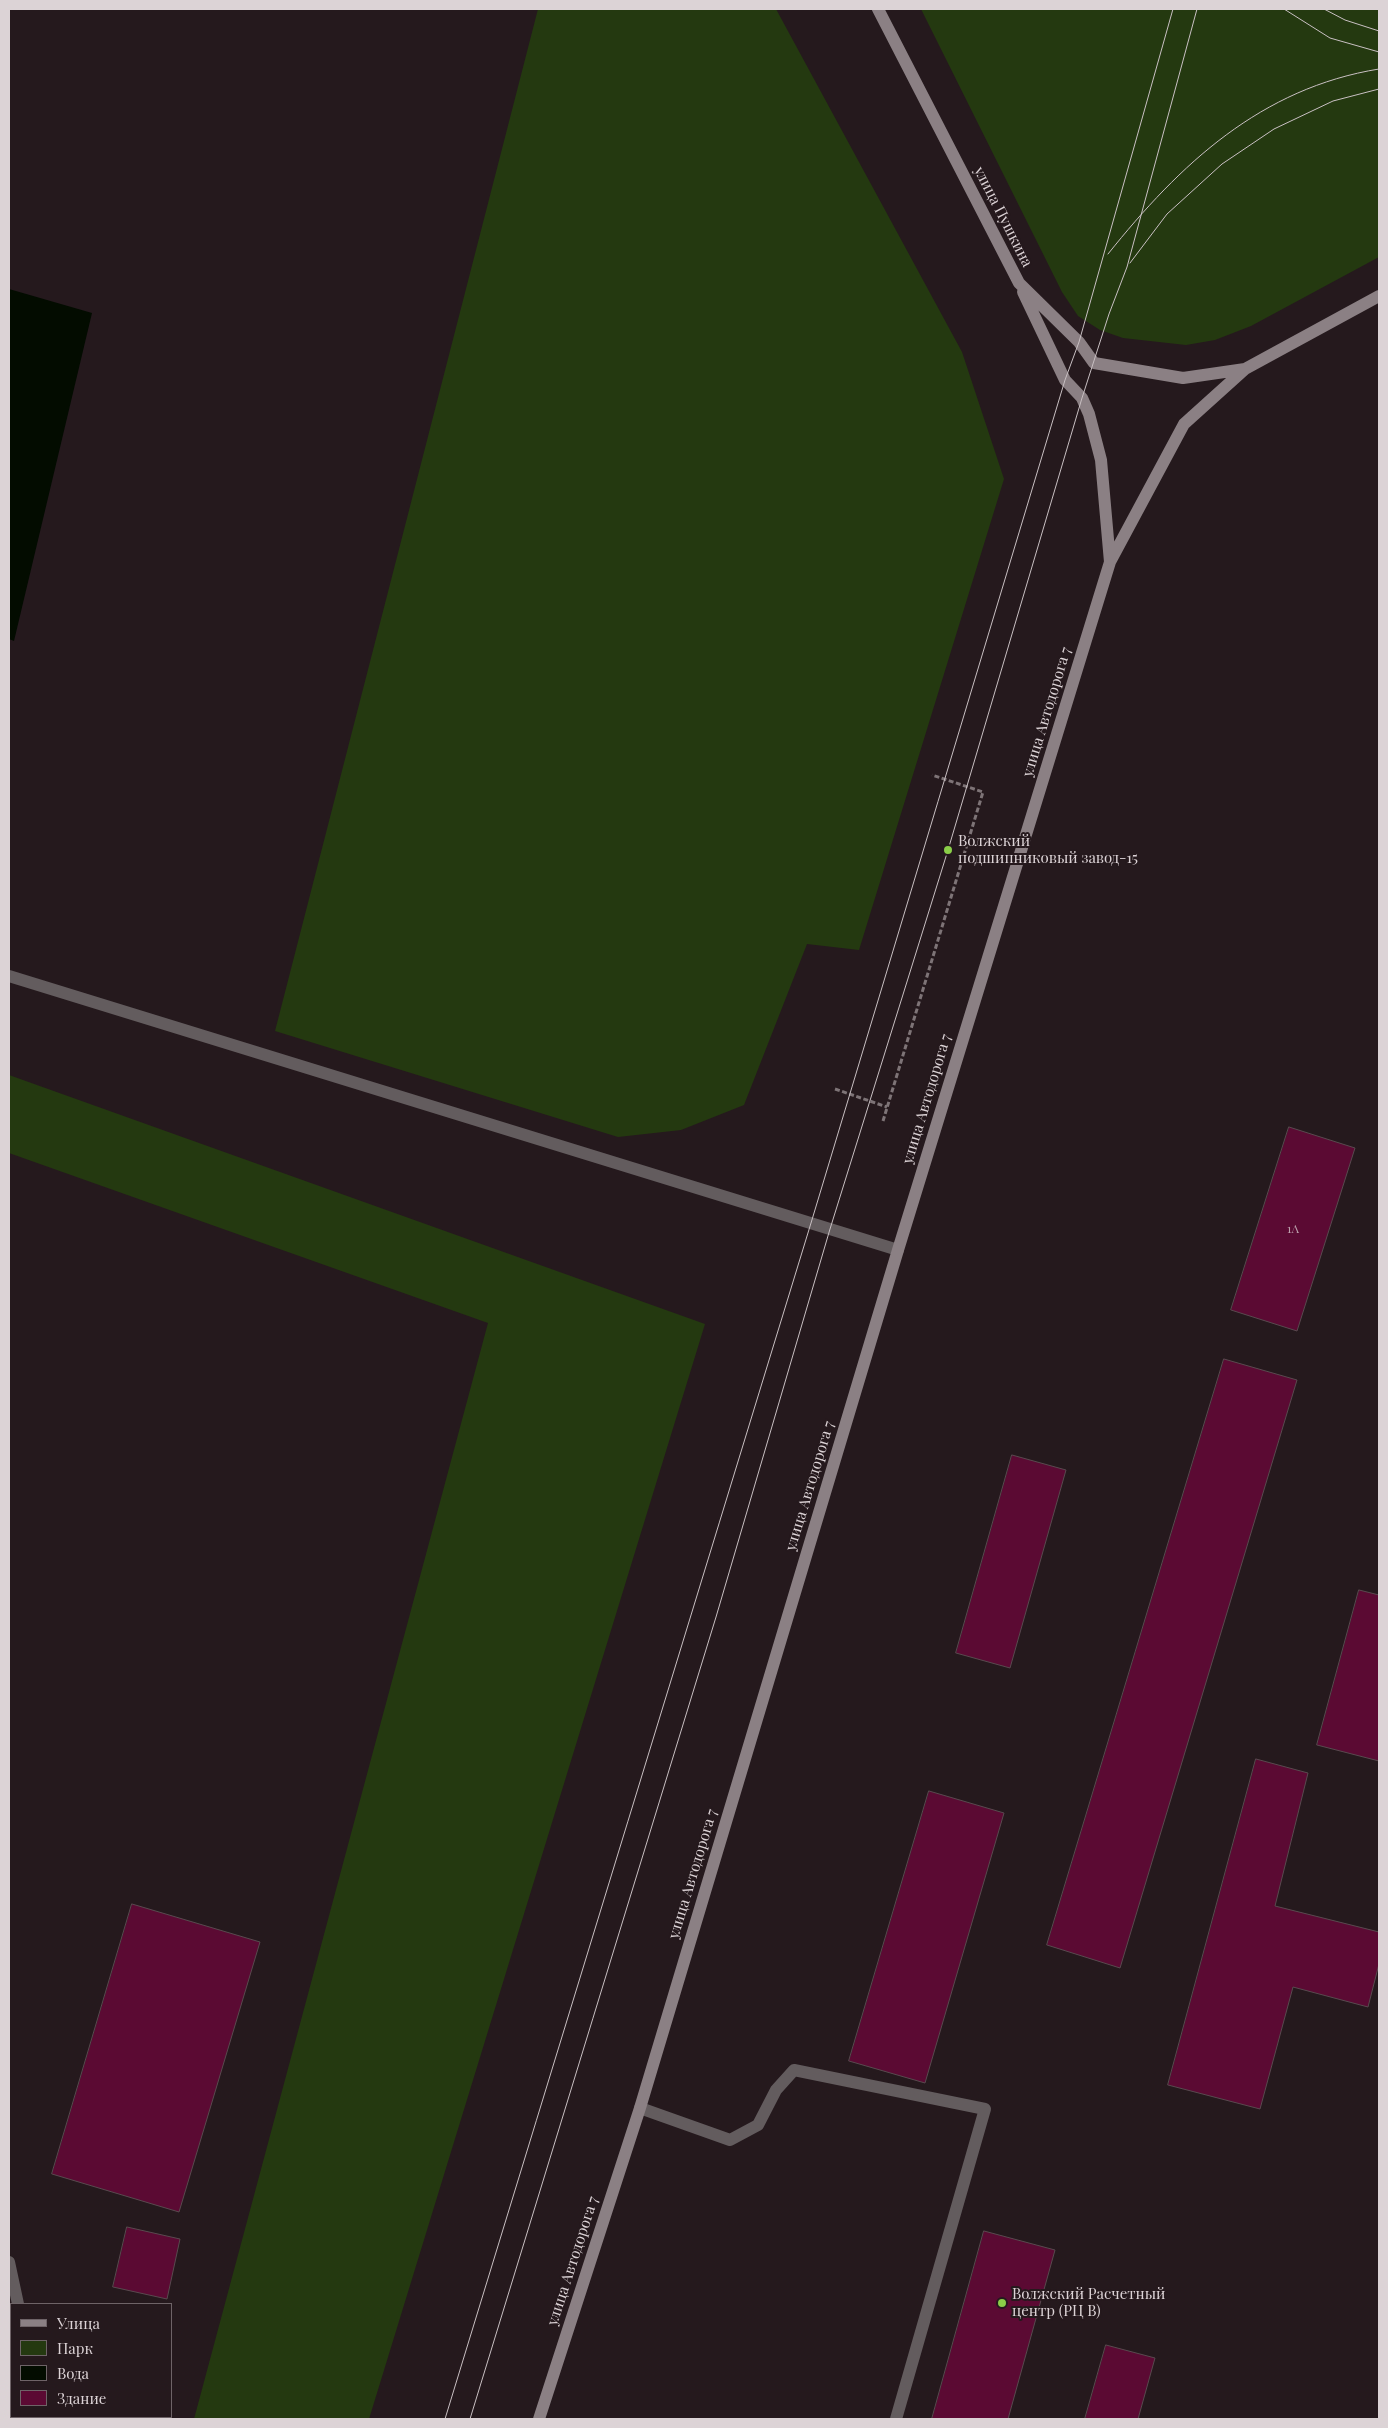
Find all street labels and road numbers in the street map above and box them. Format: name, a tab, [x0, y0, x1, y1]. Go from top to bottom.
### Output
street label: улица Пушкина	[970, 164, 1036, 270]
street label: улица Автодорога 7	[1019, 645, 1075, 779]
street label: улица Автодорога 7	[899, 1032, 955, 1166]
street label: улица Автодорога 7	[782, 1419, 838, 1553]
street label: улица Автодорога 7	[665, 1807, 721, 1941]
street label: улица Автодорога 7	[544, 2194, 602, 2328]

